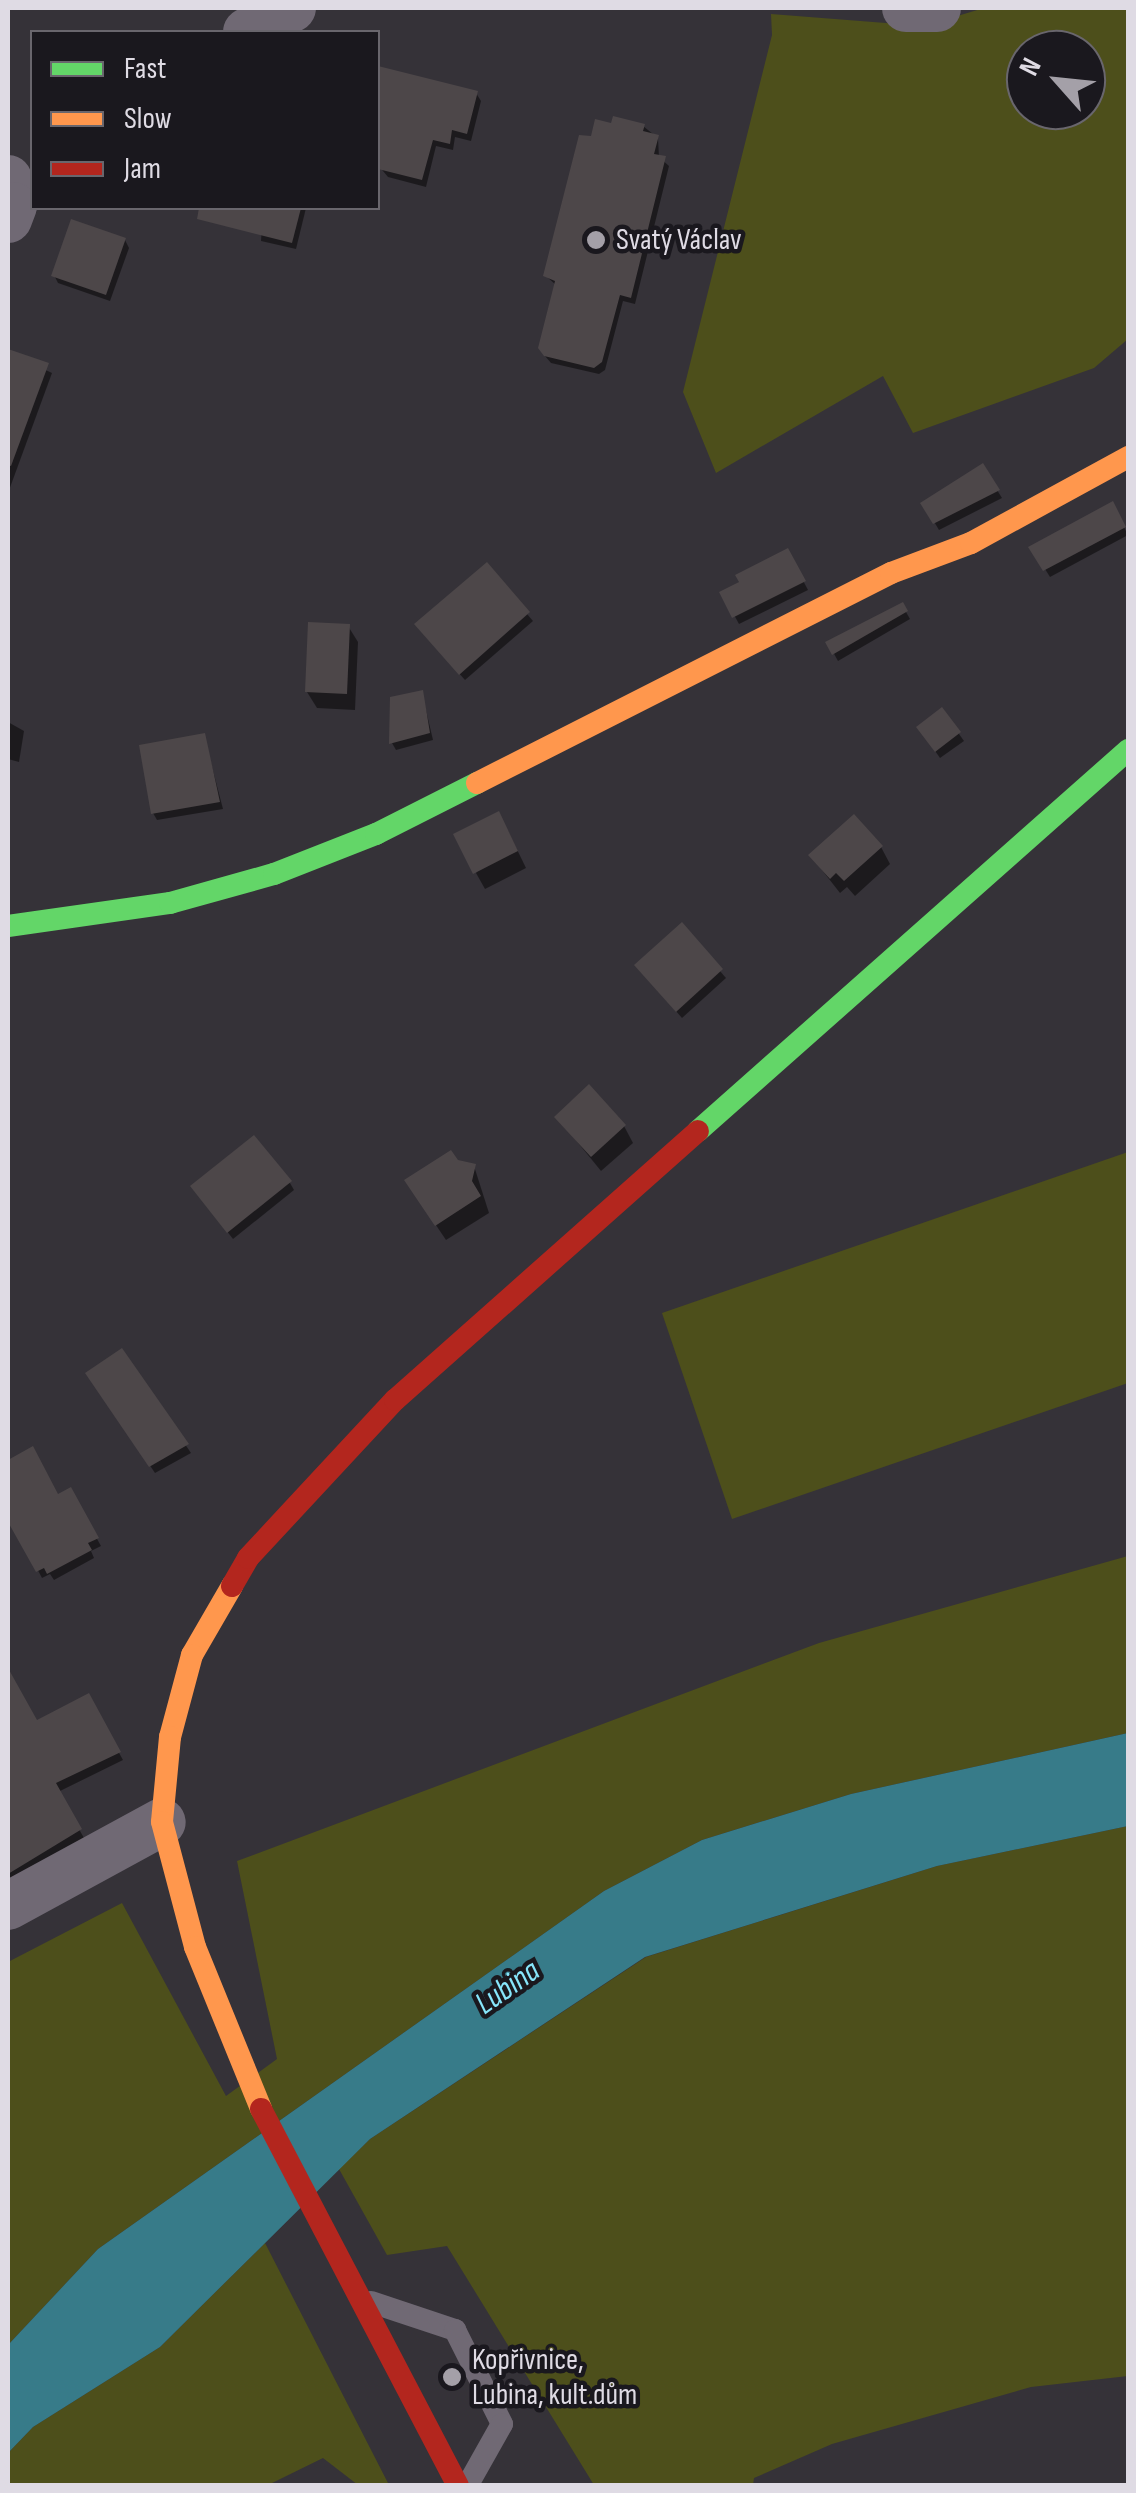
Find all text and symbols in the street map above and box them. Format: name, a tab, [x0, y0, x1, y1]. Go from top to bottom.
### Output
legend	[30, 30, 380, 210]
north arrow	[1006, 30, 1106, 130]
text: Fast	[124, 51, 166, 87]
text: N	[1013, 53, 1049, 81]
text: Slow	[124, 101, 172, 137]
text: Jam	[124, 151, 161, 187]
place label: Svatý Václav	[616, 222, 742, 258]
marker: Svatý Václav	[585, 229, 607, 251]
water label: Lubina	[468, 1952, 548, 2024]
place label: Kopřivnice, Lubina, kult.dům	[472, 2342, 637, 2412]
marker: Kopřivnice, Lubina, kult.dům	[441, 2366, 463, 2388]

